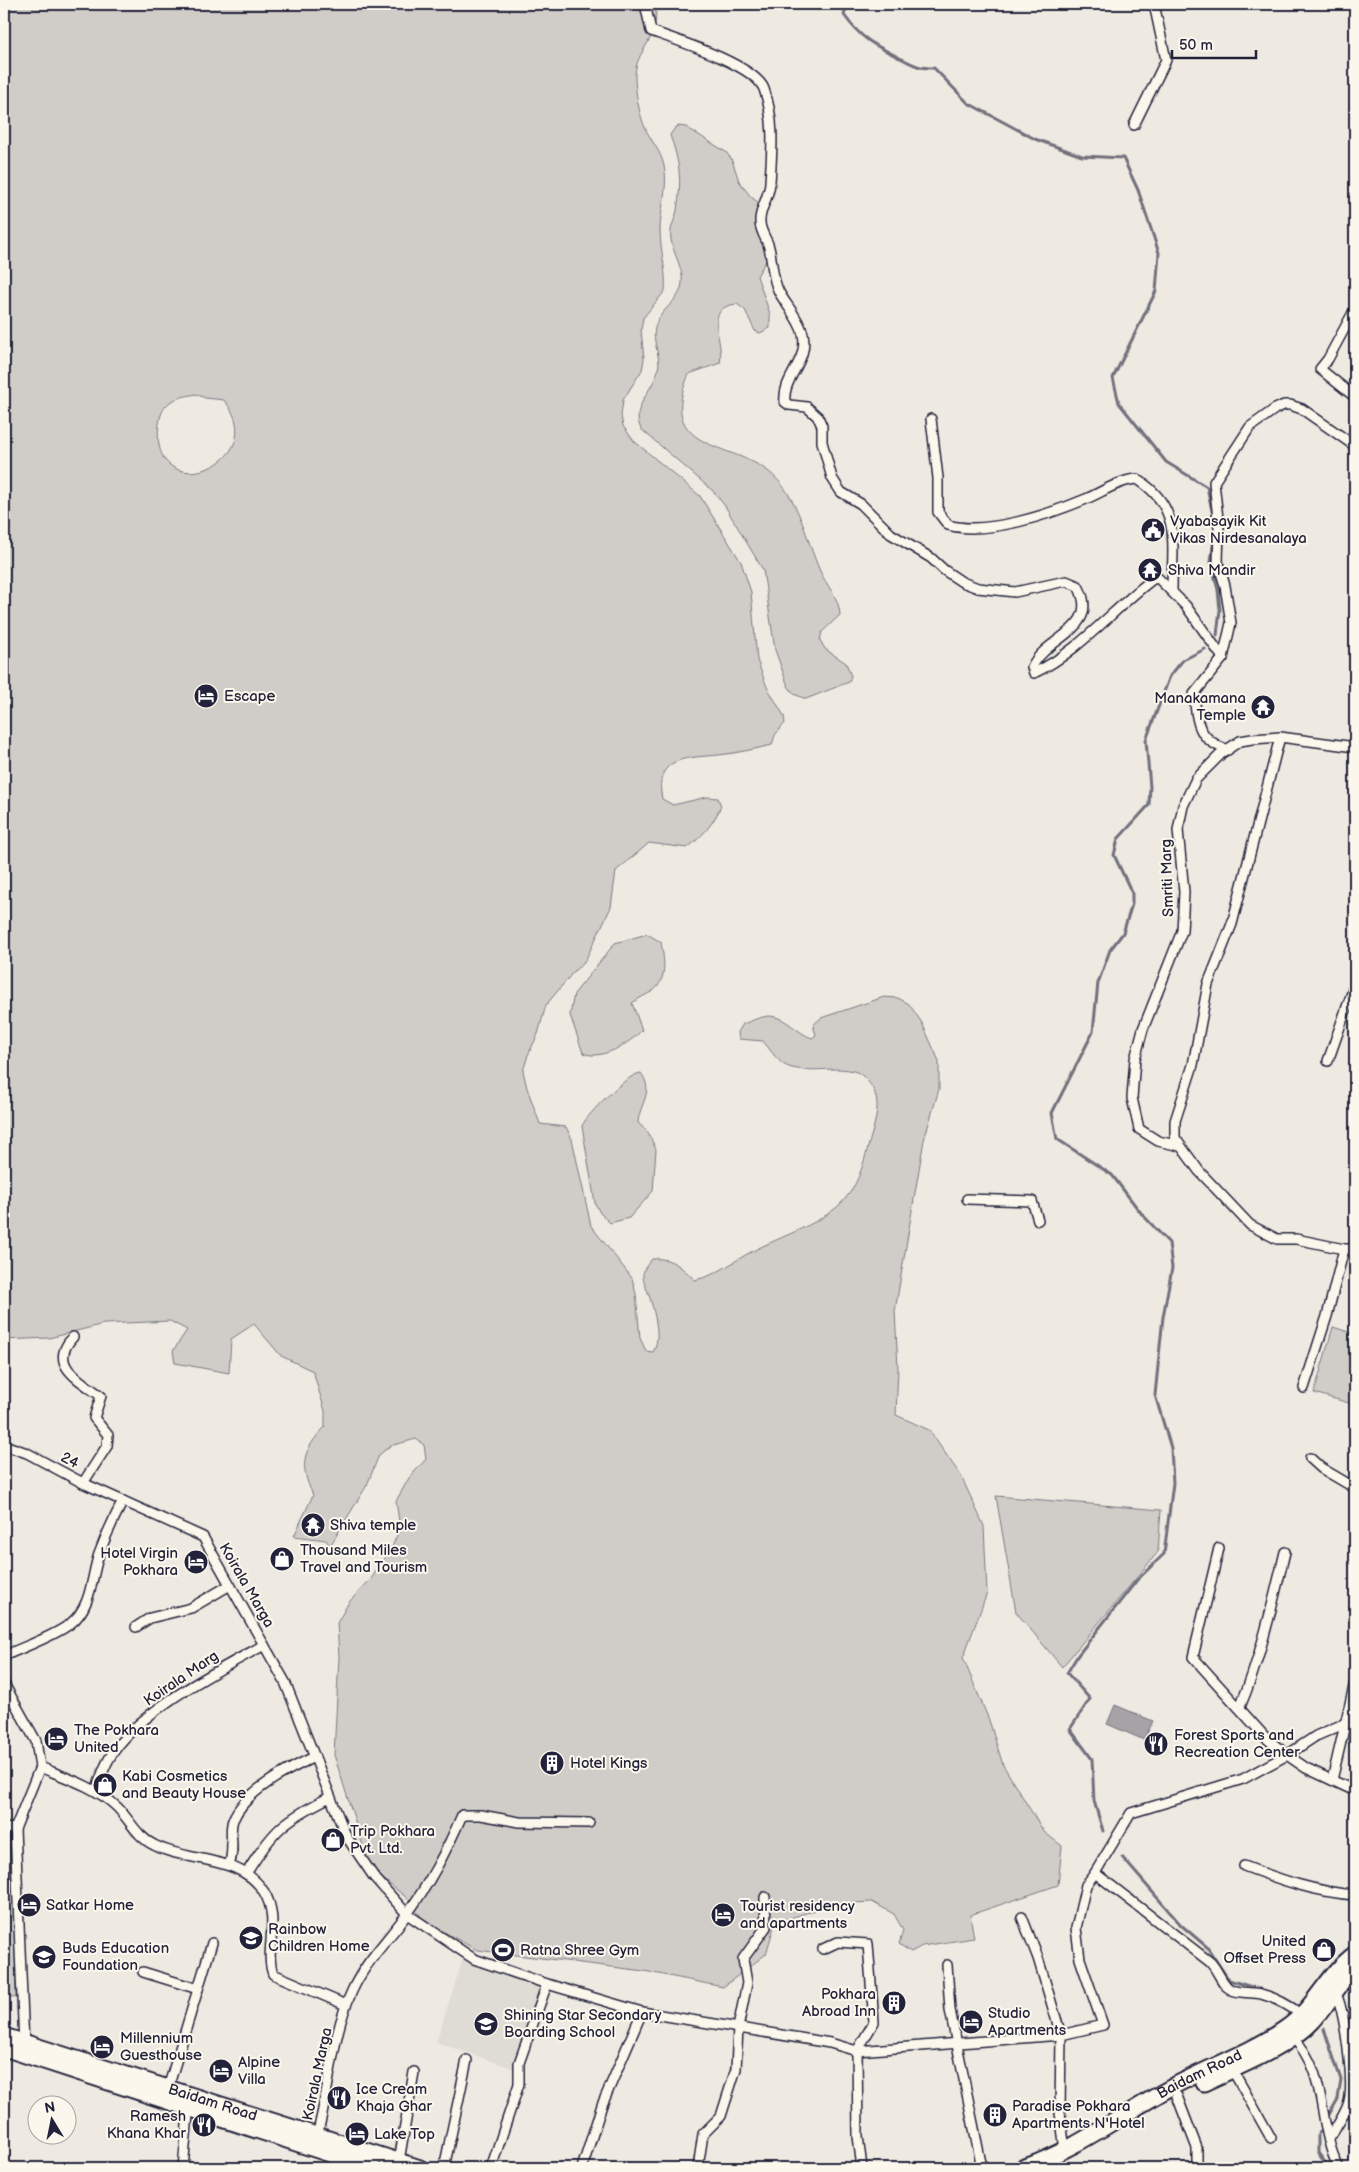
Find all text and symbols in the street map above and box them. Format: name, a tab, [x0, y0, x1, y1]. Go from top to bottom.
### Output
scale bar	[1172, 28, 1255, 60]
text: 50 m	[1179, 36, 1213, 55]
place label: Vyabasayik Kit Vikas Nirdesanalaya	[1170, 512, 1307, 548]
public building icon: Vyabasayik Kit Vikas Nirdesanalaya	[1140, 517, 1166, 543]
temple icon: Shiva Mandir	[1137, 557, 1163, 583]
place label: Shiva Mandir	[1168, 561, 1256, 580]
hotel icon: Escape	[193, 683, 219, 709]
place label: Escape	[224, 687, 275, 706]
place label: Manakamana Temple	[1154, 689, 1246, 725]
temple icon: Manakamana Temple	[1250, 694, 1276, 720]
street label: Smriti Marg	[1157, 839, 1178, 917]
street label: 24	[57, 1448, 82, 1473]
temple icon: Shiva temple	[300, 1512, 326, 1538]
place label: Shiva temple	[330, 1516, 416, 1535]
street label: Koirala Marga	[215, 1540, 278, 1631]
place label: Thousand Miles Travel and Tourism	[300, 1541, 427, 1577]
place label: Hotel Virgin Pokhara	[100, 1544, 178, 1580]
shop icon: Thousand Miles Travel and Tourism	[269, 1546, 295, 1572]
hotel icon: Hotel Virgin Pokhara	[183, 1549, 209, 1575]
street label: Koirala Marg	[140, 1646, 222, 1710]
place label: The Pokhara United	[74, 1721, 159, 1757]
hotel icon: The Pokhara United	[43, 1726, 69, 1752]
place label: Forest Sports and Recreation Center	[1174, 1726, 1300, 1762]
restaurant icon: Forest Sports and Recreation Center	[1143, 1731, 1169, 1757]
building icon: Hotel Kings	[539, 1750, 565, 1776]
place label: Hotel Kings	[570, 1754, 648, 1773]
place label: Kabi Cosmetics and Beauty House	[122, 1767, 246, 1803]
shop icon: Kabi Cosmetics and Beauty House	[92, 1772, 118, 1798]
place label: Trip Pokhara Pvt. Ltd.	[350, 1822, 435, 1858]
shop icon: Trip Pokhara Pvt. Ltd.	[320, 1827, 346, 1853]
hotel icon: Satkar Home	[16, 1892, 42, 1918]
place label: Satkar Home	[46, 1896, 134, 1915]
place label: Tourist residency and apartments	[740, 1897, 855, 1933]
hotel icon: Tourist residency and apartments	[710, 1902, 736, 1928]
place label: Rainbow Children Home	[268, 1920, 370, 1956]
school or university icon: Rainbow Children Home	[238, 1925, 264, 1951]
place label: United Offset Press	[1224, 1932, 1307, 1968]
sports icon: Ratna Shree Gym	[490, 1937, 516, 1963]
shop icon: United Offset Press	[1311, 1937, 1337, 1963]
place label: Buds Education Foundation	[62, 1939, 169, 1975]
place label: Ratna Shree Gym	[520, 1941, 639, 1960]
school or university icon: Buds Education Foundation	[31, 1944, 57, 1970]
place label: Pokhara Abroad Inn	[802, 1985, 876, 2021]
building icon: Pokhara Abroad Inn	[881, 1990, 907, 2016]
place label: Studio Apartments	[988, 2004, 1067, 2040]
place label: Shining Star Secondary Boarding School	[504, 2006, 662, 2042]
hotel icon: Studio Apartments	[958, 2009, 984, 2035]
school or university icon: Shining Star Secondary Boarding School	[473, 2011, 499, 2037]
street label: Koirala Marga	[298, 2026, 337, 2122]
place label: Millennium Guesthouse	[120, 2029, 202, 2065]
hotel icon: Millennium Guesthouse	[89, 2034, 115, 2060]
street label: Baidam Road	[1154, 2046, 1245, 2103]
place label: Alpine Villa	[238, 2053, 280, 2089]
hotel icon: Alpine Villa	[208, 2058, 234, 2084]
street label: Baidam Road	[166, 2080, 259, 2126]
place label: Ice Cream Khaja Ghar	[356, 2080, 433, 2116]
restaurant icon: Ice Cream Khaja Ghar	[326, 2085, 352, 2111]
north arrow	[28, 2094, 78, 2144]
place label: Paradise Pokhara Apartments N'Hotel	[1012, 2097, 1145, 2133]
text: N	[43, 2098, 56, 2117]
building icon: Paradise Pokhara Apartments N'Hotel	[982, 2102, 1008, 2128]
place label: Ramesh Khana Khar	[107, 2107, 187, 2143]
restaurant icon: Ramesh Khana Khar	[191, 2112, 217, 2138]
hotel icon: Lake Top	[344, 2121, 370, 2147]
place label: Lake Top	[374, 2125, 435, 2144]

